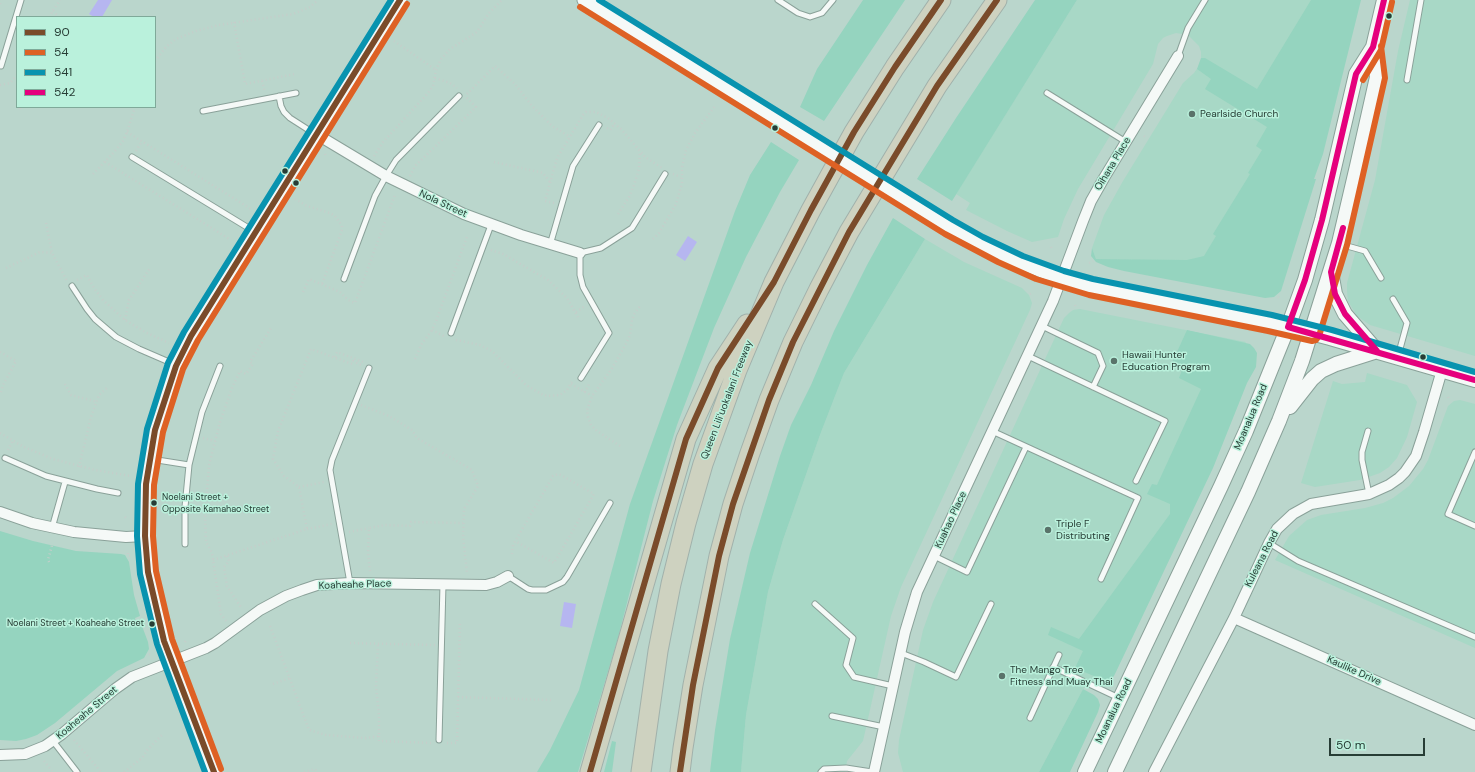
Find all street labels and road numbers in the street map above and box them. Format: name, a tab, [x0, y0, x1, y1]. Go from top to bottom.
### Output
street label: Oihana Place	[1092, 135, 1134, 193]
street label: Nola Street	[417, 188, 469, 220]
street label: Queen Liliʻuokalani Freeway	[699, 339, 755, 461]
street label: Moanalua Road	[1232, 382, 1270, 452]
street label: Kuahao Place	[933, 490, 969, 550]
street label: Kuleana Road	[1243, 529, 1281, 589]
street label: Koaheahe Place	[318, 578, 392, 592]
street label: Kaulike Drive	[1325, 654, 1383, 688]
street label: Moanalua Road	[1093, 677, 1135, 745]
street label: Koaheahe Street	[54, 684, 120, 742]

